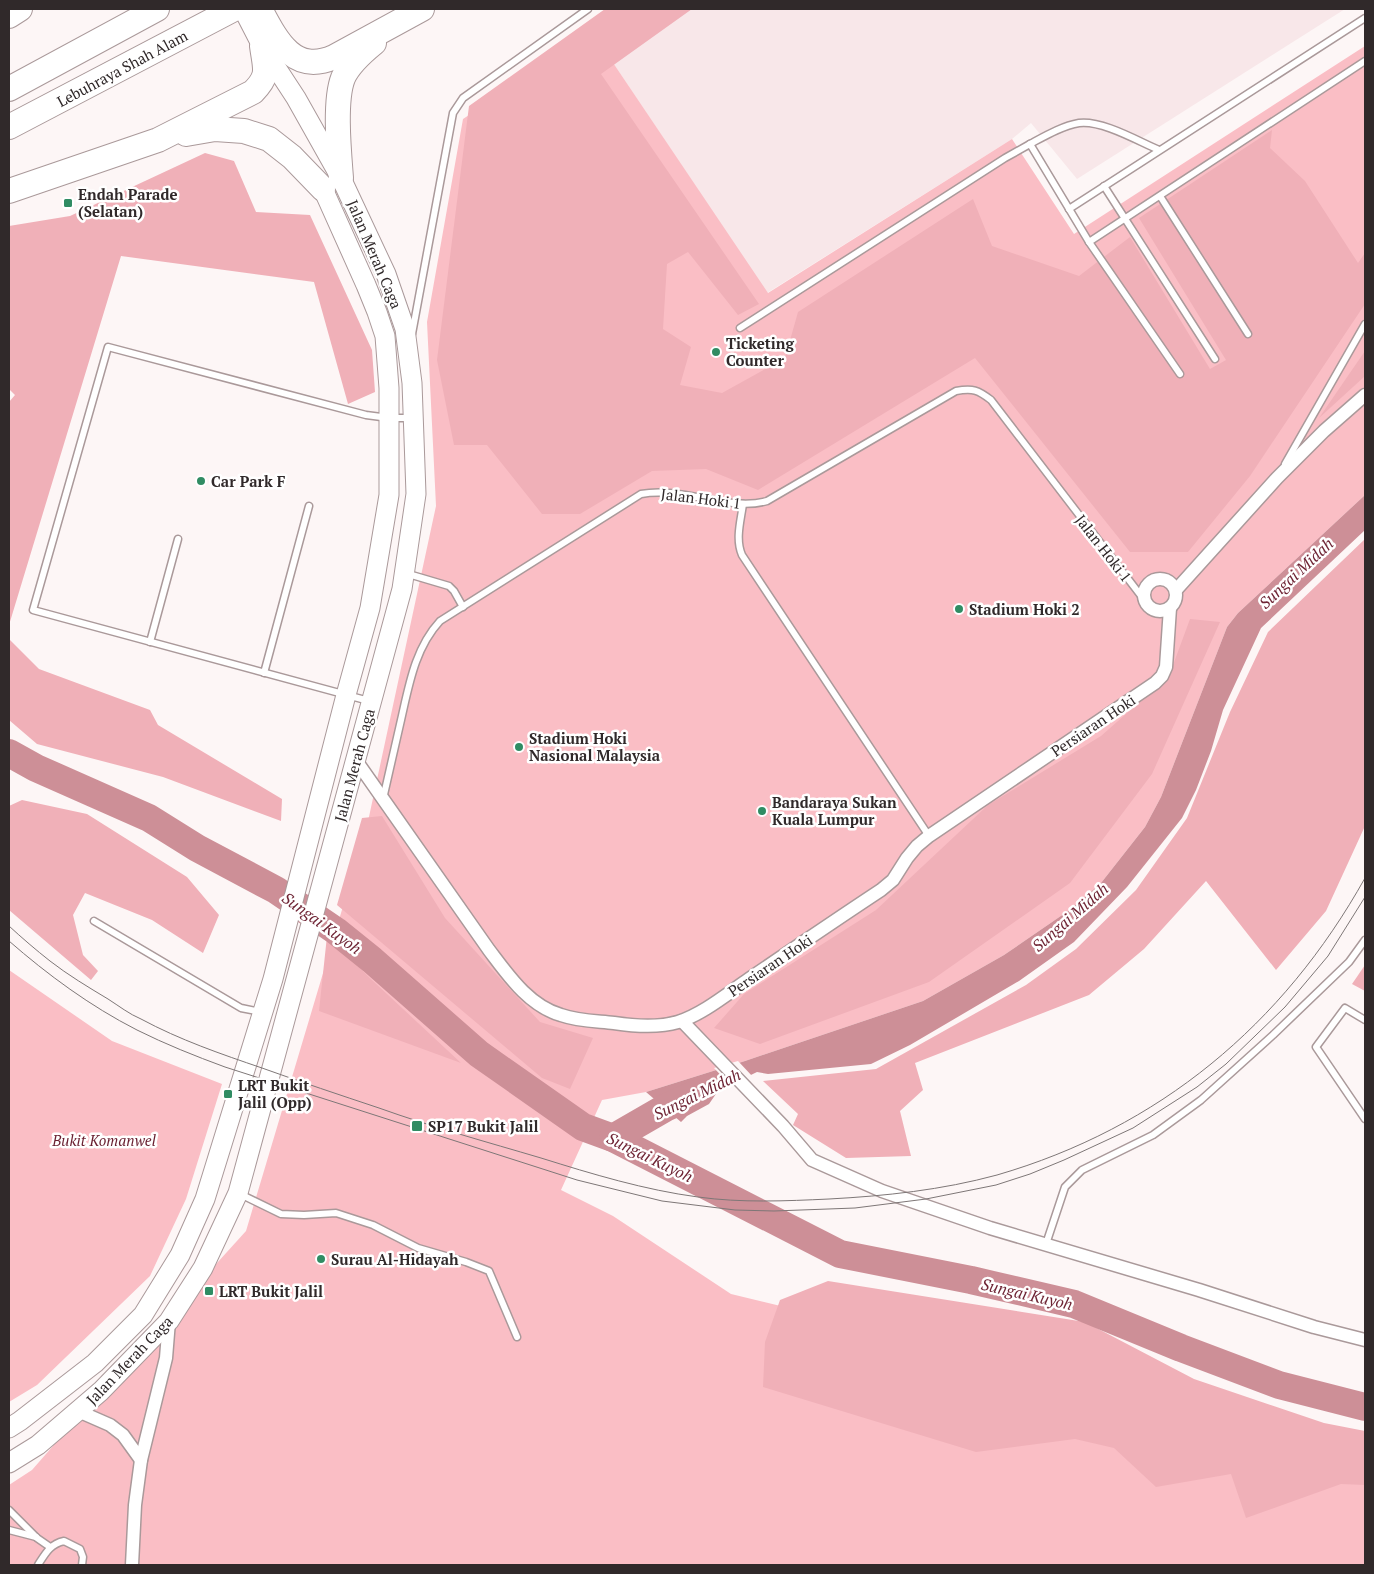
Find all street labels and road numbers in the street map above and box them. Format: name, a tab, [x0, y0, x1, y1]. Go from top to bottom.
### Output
street label: Lebuhraya Shah Alam	[53, 25, 191, 111]
street label: Jalan Merah Caga	[343, 197, 407, 312]
street label: Jalan Hoki 1	[660, 483, 742, 513]
street label: Jalan Hoki 1	[1071, 510, 1137, 586]
street label: Persiaran Hoki	[1047, 689, 1139, 761]
street label: Jalan Merah Caga	[329, 706, 379, 824]
street label: Persiaran Hoki	[724, 929, 816, 1001]
street label: Jalan Merah Caga	[81, 1311, 177, 1409]

